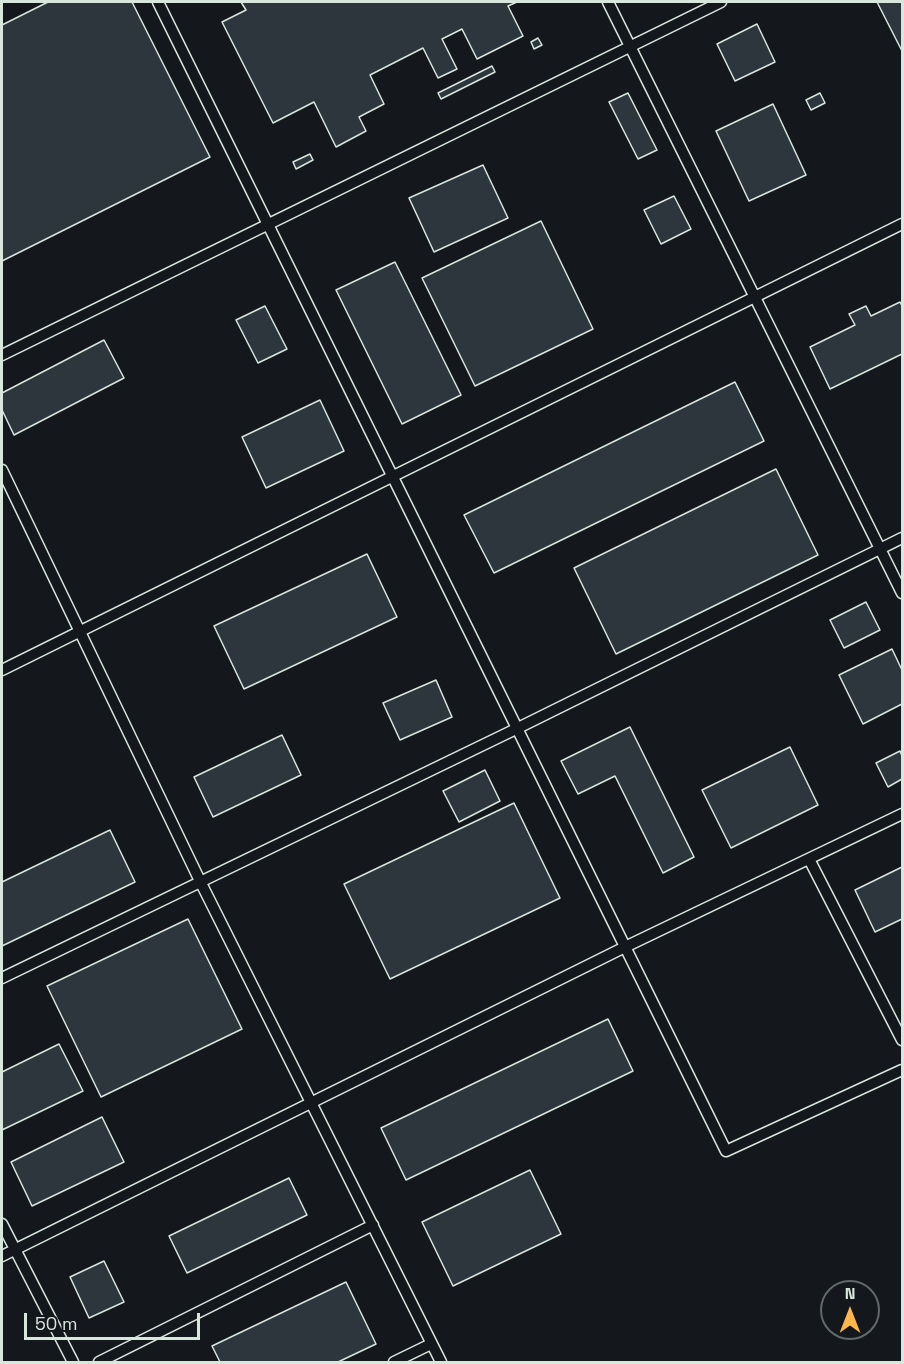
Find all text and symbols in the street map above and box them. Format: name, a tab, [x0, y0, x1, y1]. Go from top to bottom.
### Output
north arrow	[820, 1280, 880, 1340]
text: N	[845, 1283, 855, 1304]
scale bar	[27, 1301, 202, 1339]
text: 50 m	[35, 1312, 77, 1335]

